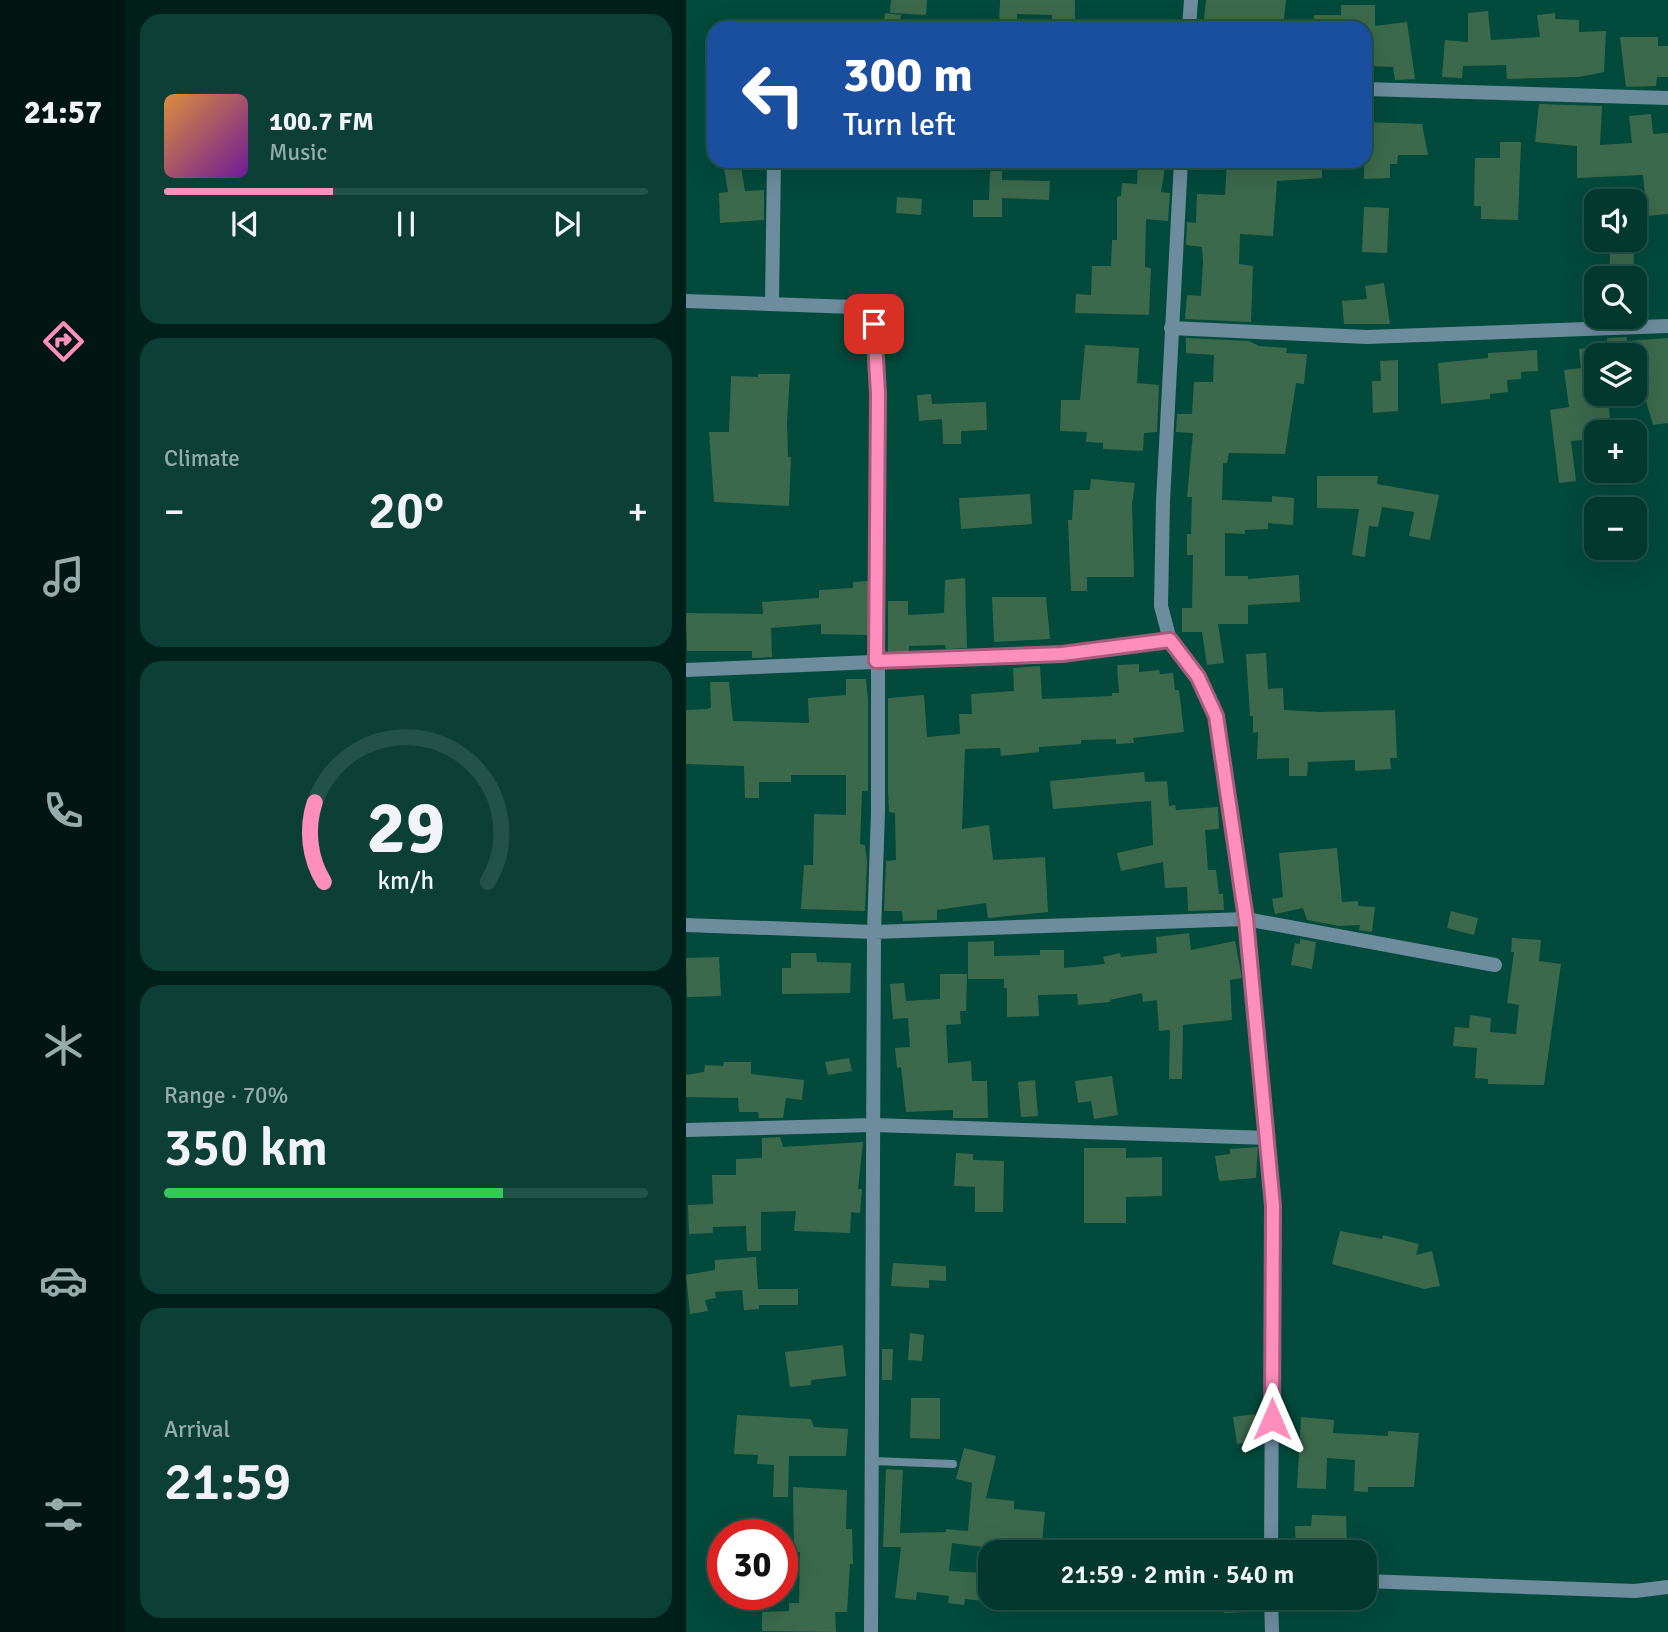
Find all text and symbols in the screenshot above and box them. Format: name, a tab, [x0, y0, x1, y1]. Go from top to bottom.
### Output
text: 300 m	[843, 45, 973, 105]
icon: left	[728, 49, 819, 140]
text: 21:57	[24, 93, 102, 132]
text: Turn left	[843, 105, 956, 144]
text: 100.7 FM	[269, 106, 374, 138]
text: Music	[269, 138, 327, 167]
map controls	[1584, 189, 1647, 560]
button: sound	[1584, 189, 1647, 252]
icon: previous	[226, 205, 264, 243]
icon: pause	[387, 205, 425, 243]
icon: next	[548, 205, 586, 243]
button: search	[1584, 266, 1647, 329]
pin	[844, 294, 904, 354]
icon: arrive	[855, 305, 893, 343]
icon: directions	[39, 317, 88, 366]
button: layers	[1584, 343, 1647, 406]
button: +	[1584, 420, 1647, 483]
text: Climate	[164, 444, 240, 473]
text: 20°	[368, 479, 444, 543]
text: −	[164, 488, 185, 535]
text: +	[627, 488, 648, 535]
button: −	[1584, 497, 1647, 560]
icon: music	[39, 552, 88, 601]
text: 29	[367, 784, 445, 873]
icon: phone	[39, 786, 88, 835]
text: km/h	[378, 865, 434, 896]
icon: climate	[39, 1021, 88, 1070]
text: Range · 70%	[164, 1081, 288, 1110]
text: 350 km	[164, 1116, 328, 1180]
icon: car	[39, 1256, 88, 1305]
position arrow	[1235, 1382, 1309, 1456]
text: Arrival	[164, 1415, 230, 1444]
text: 21:59	[164, 1450, 291, 1514]
icon: filters	[39, 1490, 88, 1539]
speed limit sign: 30	[707, 1519, 798, 1610]
text: 21:59 · 2 min · 540 m	[1061, 1559, 1294, 1591]

